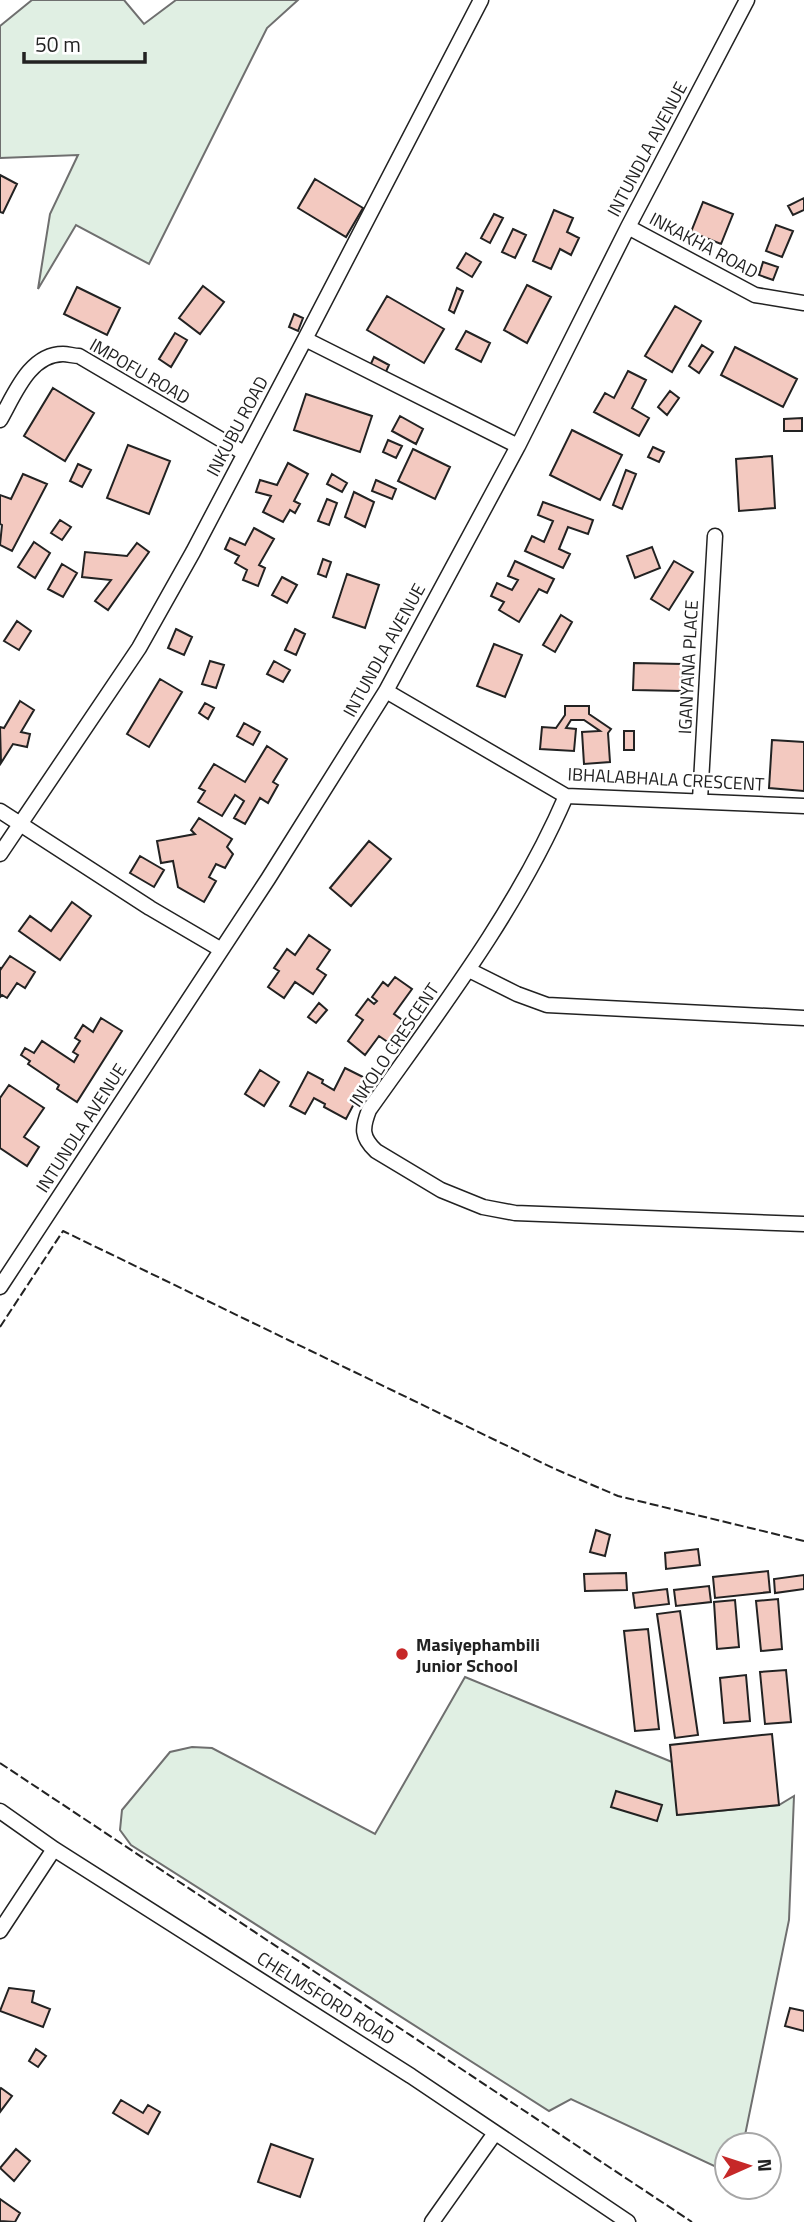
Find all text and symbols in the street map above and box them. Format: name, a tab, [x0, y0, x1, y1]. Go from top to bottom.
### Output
scale bar	[24, 21, 145, 65]
text: 50 m	[35, 28, 81, 60]
street label: INTUNDLA AVENUE	[600, 77, 694, 221]
street label: INKAKHA ROAD	[645, 205, 763, 285]
street label: IMPOFU ROAD	[85, 331, 195, 411]
street label: INKUBU ROAD	[199, 371, 275, 481]
street label: INTUNDLA AVENUE	[336, 578, 432, 722]
street label: IGANYANA PLACE	[671, 599, 705, 735]
street label: IBHALABHALA CRESCENT	[567, 760, 766, 798]
street label: INKOLO CRESCENT	[342, 977, 446, 1112]
street label: INTUNDLA AVENUE	[29, 1058, 133, 1198]
place label: Masiyephambili Junior School	[416, 1631, 540, 1679]
marker: Masiyephambili Junior School	[394, 1646, 410, 1662]
street label: CHELMSFORD ROAD	[252, 1945, 400, 2051]
north arrow	[713, 2131, 783, 2201]
text: N	[751, 2158, 780, 2172]

